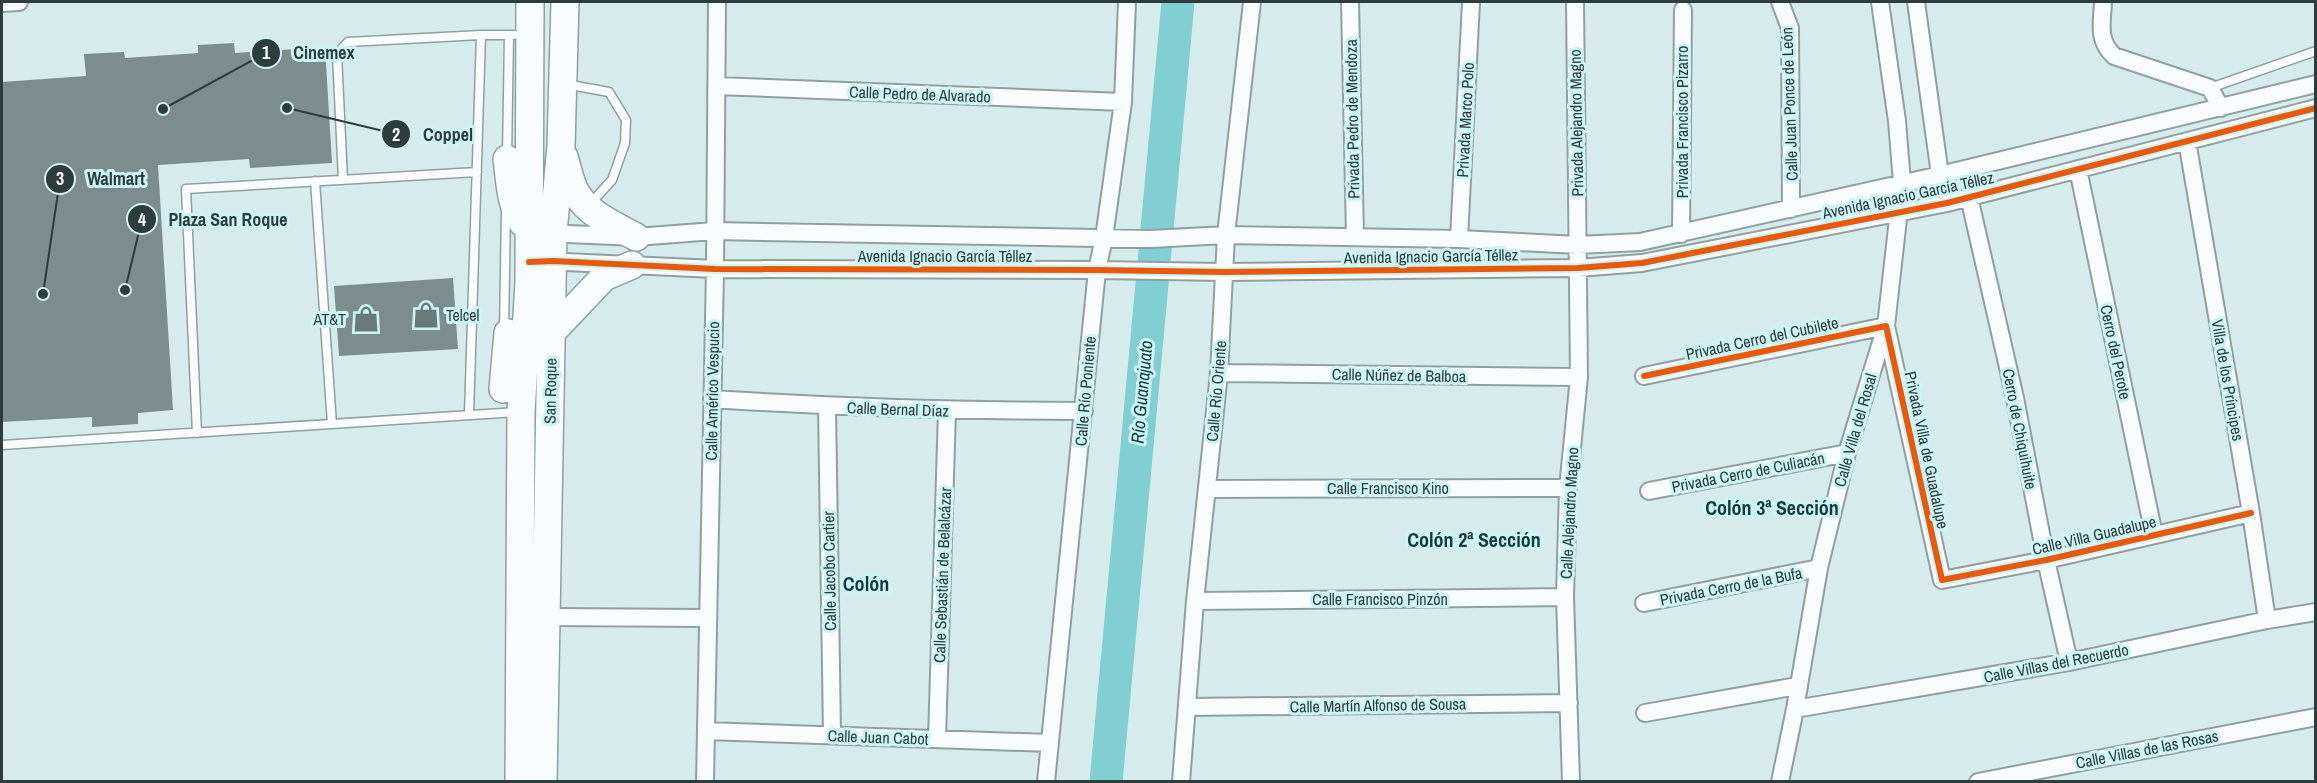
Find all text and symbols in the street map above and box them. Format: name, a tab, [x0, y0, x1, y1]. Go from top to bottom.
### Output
street label: Calle Juan Ponce de León	[1775, 27, 1803, 181]
callout: Cinemex	[251, 35, 367, 71]
street label: Privada Pedro de Mendoza	[1340, 38, 1364, 199]
text: 1	[262, 40, 271, 65]
text: Cinemex	[293, 40, 356, 65]
street label: Privada Francisco Pizarro	[1671, 46, 1693, 198]
street label: Privada Alejandro Magno	[1564, 49, 1588, 197]
street label: Privada Marco Polo	[1451, 62, 1479, 178]
street label: Calle Pedro de Alvarado	[849, 81, 991, 107]
callout: Coppel	[381, 116, 485, 152]
text: 2	[392, 122, 400, 147]
text: Coppel	[423, 122, 473, 147]
callout: Walmart	[45, 161, 157, 197]
text: 3	[56, 166, 64, 191]
text: Walmart	[87, 166, 145, 191]
street label: Avenida Ignacio García Téllez	[1819, 166, 1996, 224]
callout: Plaza San Roque	[127, 201, 300, 237]
text: 4	[138, 207, 147, 232]
text: Plaza San Roque	[169, 207, 287, 232]
street label: Avenida Ignacio García Téllez	[1343, 243, 1519, 269]
street label: Avenida Ignacio García Téllez	[857, 245, 1033, 267]
shop icon: Telcel	[411, 300, 441, 330]
street label: Cerro del Perote	[2095, 303, 2137, 401]
shop icon: AT&T	[351, 304, 381, 334]
place label: Telcel	[446, 304, 480, 326]
place label: AT&T	[312, 308, 346, 330]
street label: Privada Cerro del Cubilete	[1684, 311, 1840, 365]
street label: Villa de los Príncipes	[2206, 318, 2250, 442]
street label: Calle Américo Vespucio	[700, 321, 724, 461]
street label: Calle Río Poniente	[1069, 335, 1101, 447]
water label: Río Guanajuato	[1125, 339, 1158, 445]
street label: Calle Río Oriente	[1201, 340, 1231, 442]
street label: San Roque	[538, 358, 562, 424]
street label: Calle Núñez de Balboa	[1332, 363, 1467, 387]
street label: Cerro de Chiquihuite	[1998, 367, 2042, 491]
street label: Privada Villa de Guadalupe	[1900, 369, 1954, 531]
street label: Calle Villa del Rosal	[1828, 371, 1882, 489]
street label: Calle Bernal Díaz	[847, 396, 950, 422]
street label: Privada Cerro de Culiacán	[1670, 446, 1826, 498]
street label: Calle Alejandro Magno	[1555, 447, 1583, 579]
street label: Calle Francisco Kino	[1327, 477, 1449, 499]
street label: Calle Sebastián de Belalcázar	[928, 486, 956, 663]
district label: Colón 3ª Sección	[1705, 494, 1839, 521]
street label: Calle Jacobo Cartier	[817, 510, 841, 631]
street label: Calle Villa Guadalupe	[2030, 510, 2158, 560]
district label: Colón 2ª Sección	[1407, 526, 1541, 553]
street label: Privada Cerro de la Bufa	[1658, 561, 1805, 611]
district label: Colón	[843, 570, 889, 597]
street label: Calle Francisco Pinzón	[1312, 588, 1448, 610]
street label: Calle Villas del Recuerdo	[1982, 638, 2130, 688]
street label: Calle Martín Alfonso de Sousa	[1290, 692, 1467, 718]
street label: Calle Juan Cabot	[827, 724, 929, 750]
street label: Calle Villas de las Rosas	[2074, 724, 2220, 774]

